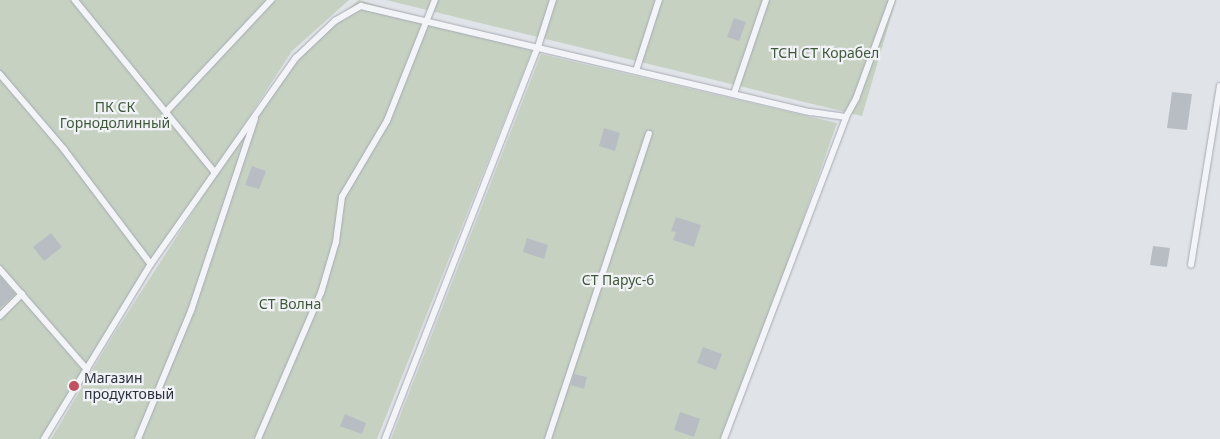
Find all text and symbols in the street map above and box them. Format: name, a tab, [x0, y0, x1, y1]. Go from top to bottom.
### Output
park label: ТСН СТ Корабел	[771, 45, 879, 61]
park label: ПК СК Горнодолинный	[60, 99, 170, 132]
park label: СТ Парус-6	[582, 272, 654, 288]
park label: СТ Волна	[259, 296, 321, 312]
place label: Магазин продуктовый	[84, 370, 174, 402]
marker: Магазин продуктовый	[68, 380, 80, 392]

